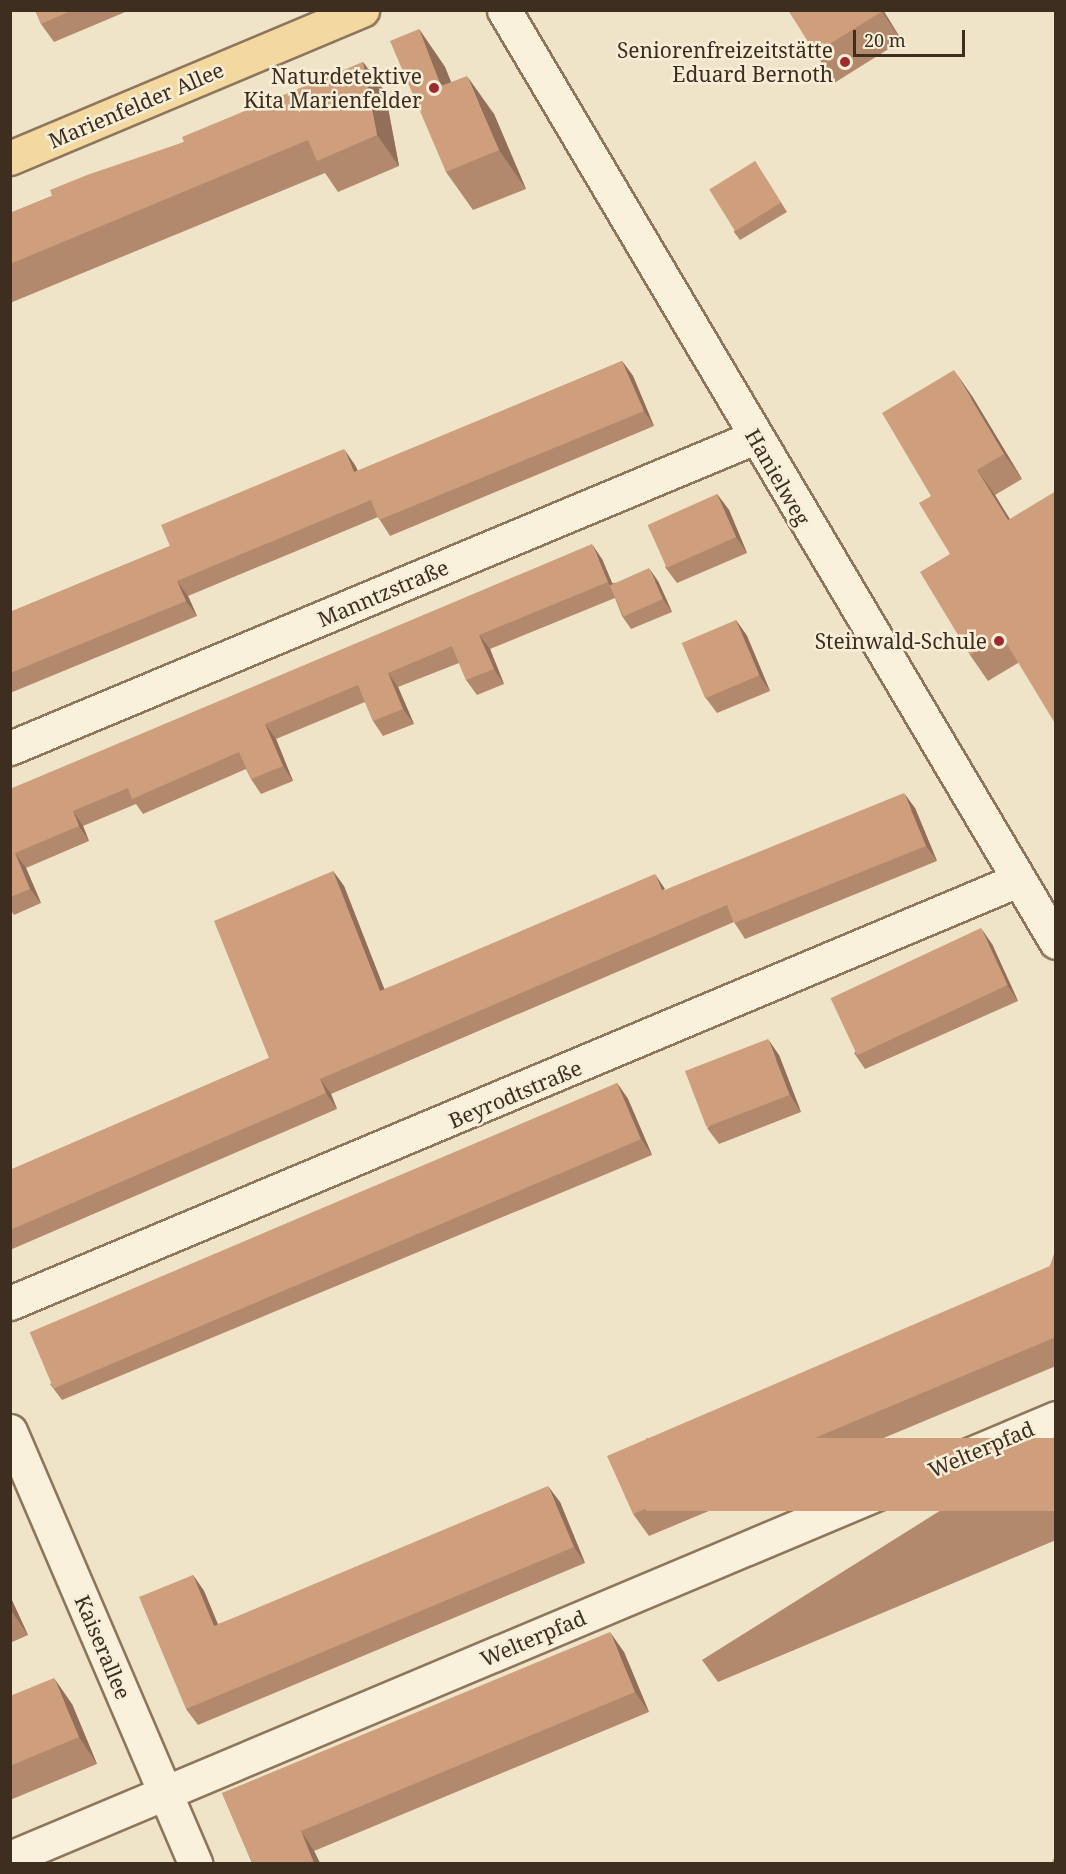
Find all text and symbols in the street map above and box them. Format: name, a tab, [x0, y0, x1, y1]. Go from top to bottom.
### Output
scale bar	[856, 18, 968, 56]
text: 20 m	[864, 28, 906, 52]
place label: Seniorenfreizeitstätte Eduard Bernoth	[617, 37, 833, 87]
marker: Seniorenfreizeitstätte Eduard Bernoth	[838, 55, 852, 69]
street label: Marienfelder Allee	[44, 57, 228, 153]
place label: Naturdetektive Kita Marienfelder	[243, 63, 422, 113]
marker: Naturdetektive Kita Marienfelder	[427, 81, 441, 95]
street label: Hanielweg	[740, 424, 816, 530]
street label: Manntzstraße	[314, 554, 452, 632]
place label: Steinwald-Schule	[815, 628, 987, 654]
marker: Steinwald-Schule	[992, 634, 1006, 648]
street label: Beyrodtstraße	[445, 1055, 585, 1133]
street label: Welterpfad	[924, 1415, 1038, 1483]
street label: Kaiserallee	[70, 1591, 136, 1703]
street label: Welterpfad	[476, 1604, 590, 1672]

